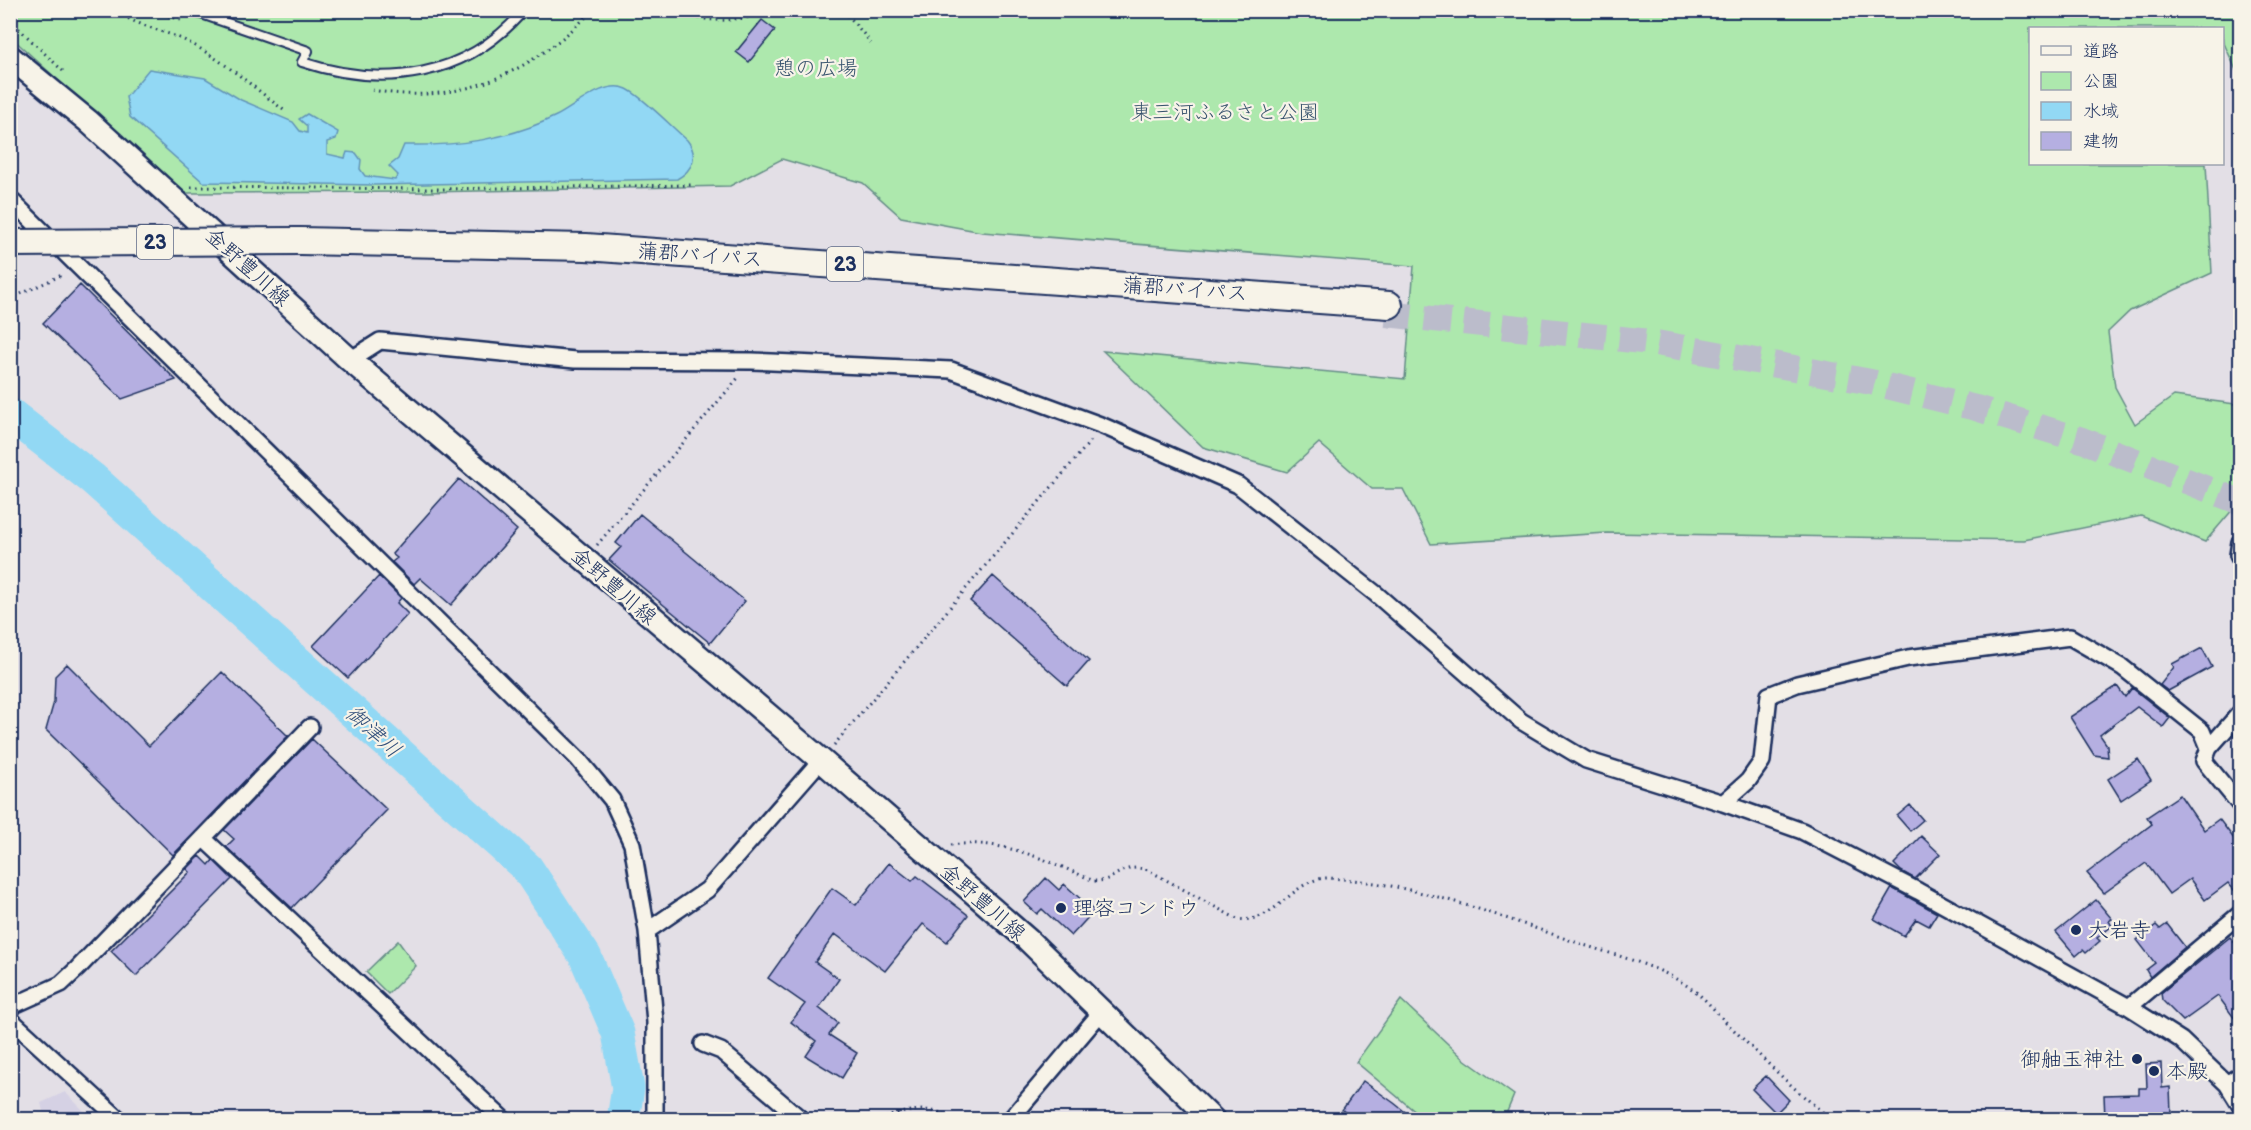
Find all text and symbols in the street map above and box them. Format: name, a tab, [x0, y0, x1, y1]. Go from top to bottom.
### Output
legend	[2029, 27, 2224, 165]
text: 道路	[2083, 41, 2119, 62]
park label: 憩の広場	[774, 56, 858, 81]
text: 公園	[2083, 71, 2119, 92]
park label: 東三河ふるさと公園	[1131, 100, 1319, 125]
text: 水域	[2083, 101, 2119, 122]
text: 建物	[2083, 131, 2119, 152]
street label: 金野豊川線	[200, 223, 295, 312]
road number: 23	[137, 225, 173, 259]
street label: 蒲郡バイパス	[636, 239, 763, 272]
road number: 23	[827, 247, 863, 281]
street label: 蒲郡バイパス	[1121, 273, 1248, 306]
street label: 金野豊川線	[566, 543, 661, 630]
water label: 御津川	[339, 700, 407, 764]
street label: 金野豊川線	[935, 859, 1030, 946]
place label: 理容コンドウ	[1073, 896, 1199, 921]
marker: 理容コンドウ	[1054, 901, 1068, 915]
place label: 大岩寺	[2088, 918, 2151, 943]
marker: 大岩寺	[2069, 923, 2083, 937]
place label: 御舳玉神社	[2020, 1047, 2125, 1072]
marker: 御舳玉神社	[2130, 1052, 2144, 1066]
place label: 本殿	[2166, 1059, 2208, 1084]
marker: 本殿	[2147, 1064, 2161, 1078]

